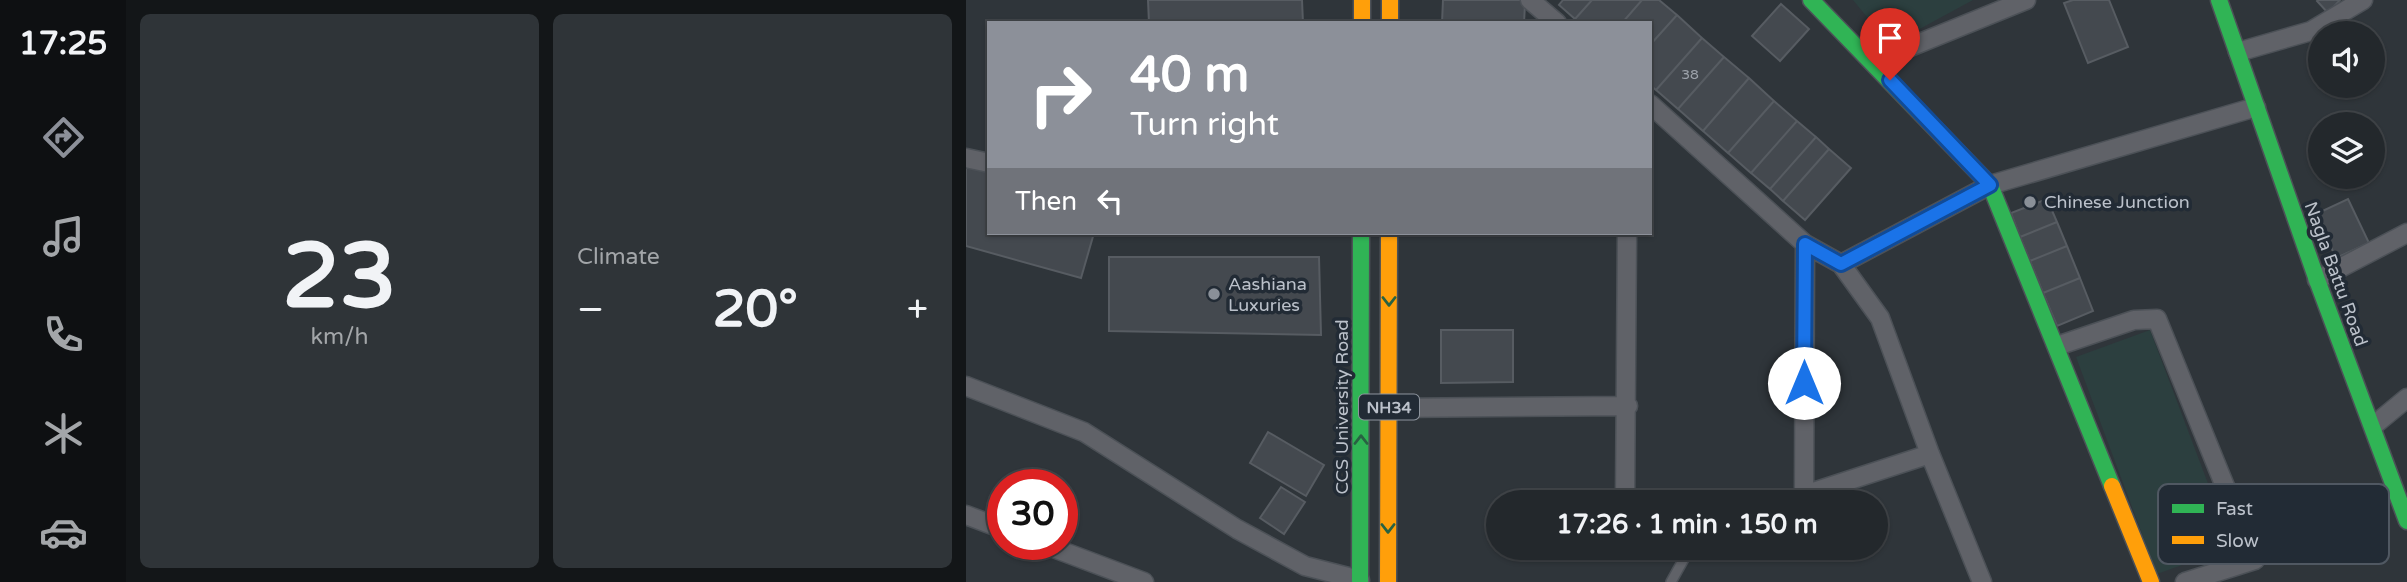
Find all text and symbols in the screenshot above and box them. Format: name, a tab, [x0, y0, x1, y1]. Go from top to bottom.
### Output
pin	[1860, 8, 1920, 80]
icon: arrive	[1871, 19, 1909, 57]
map controls	[2308, 21, 2385, 189]
button: sound	[2308, 21, 2385, 98]
text: 17:25	[19, 25, 107, 63]
text: 40 m	[1130, 46, 1249, 105]
icon: right	[1015, 49, 1106, 140]
house number: 38	[1681, 66, 1699, 83]
text: Turn right	[1130, 106, 1279, 144]
button: layers	[2308, 112, 2385, 189]
icon: directions	[39, 113, 88, 162]
icon: left	[1091, 182, 1129, 220]
text: Then	[1015, 186, 1077, 217]
place label: Chinese Junction	[2044, 191, 2190, 213]
marker: Chinese Junction	[2022, 194, 2038, 210]
street label: Nagla Battu Road	[2300, 199, 2372, 349]
icon: music	[39, 212, 88, 261]
text: 23	[282, 222, 397, 332]
text: Climate	[577, 243, 660, 271]
place label: Aashiana Luxuries	[1228, 273, 1307, 316]
text: 20°	[713, 278, 798, 341]
marker: Aashiana Luxuries	[1206, 286, 1222, 302]
text: −	[577, 287, 604, 333]
text: +	[907, 287, 928, 333]
one-way arrow	[1381, 296, 1397, 307]
icon: phone	[39, 310, 88, 359]
street label: CCS University Road	[1331, 319, 1353, 495]
text: km/h	[311, 323, 368, 351]
position arrow	[1767, 346, 1841, 420]
road number: NH34	[1359, 394, 1419, 420]
icon: climate	[39, 409, 88, 458]
one-way arrow	[1353, 435, 1369, 445]
speed limit sign: 30	[987, 469, 1078, 560]
legend	[2158, 484, 2389, 564]
text: Fast	[2216, 498, 2253, 520]
icon: car	[39, 508, 88, 557]
text: 17:26 · 1 min · 150 m	[1556, 509, 1818, 540]
one-way arrow	[1380, 524, 1396, 534]
text: Slow	[2216, 530, 2259, 552]

